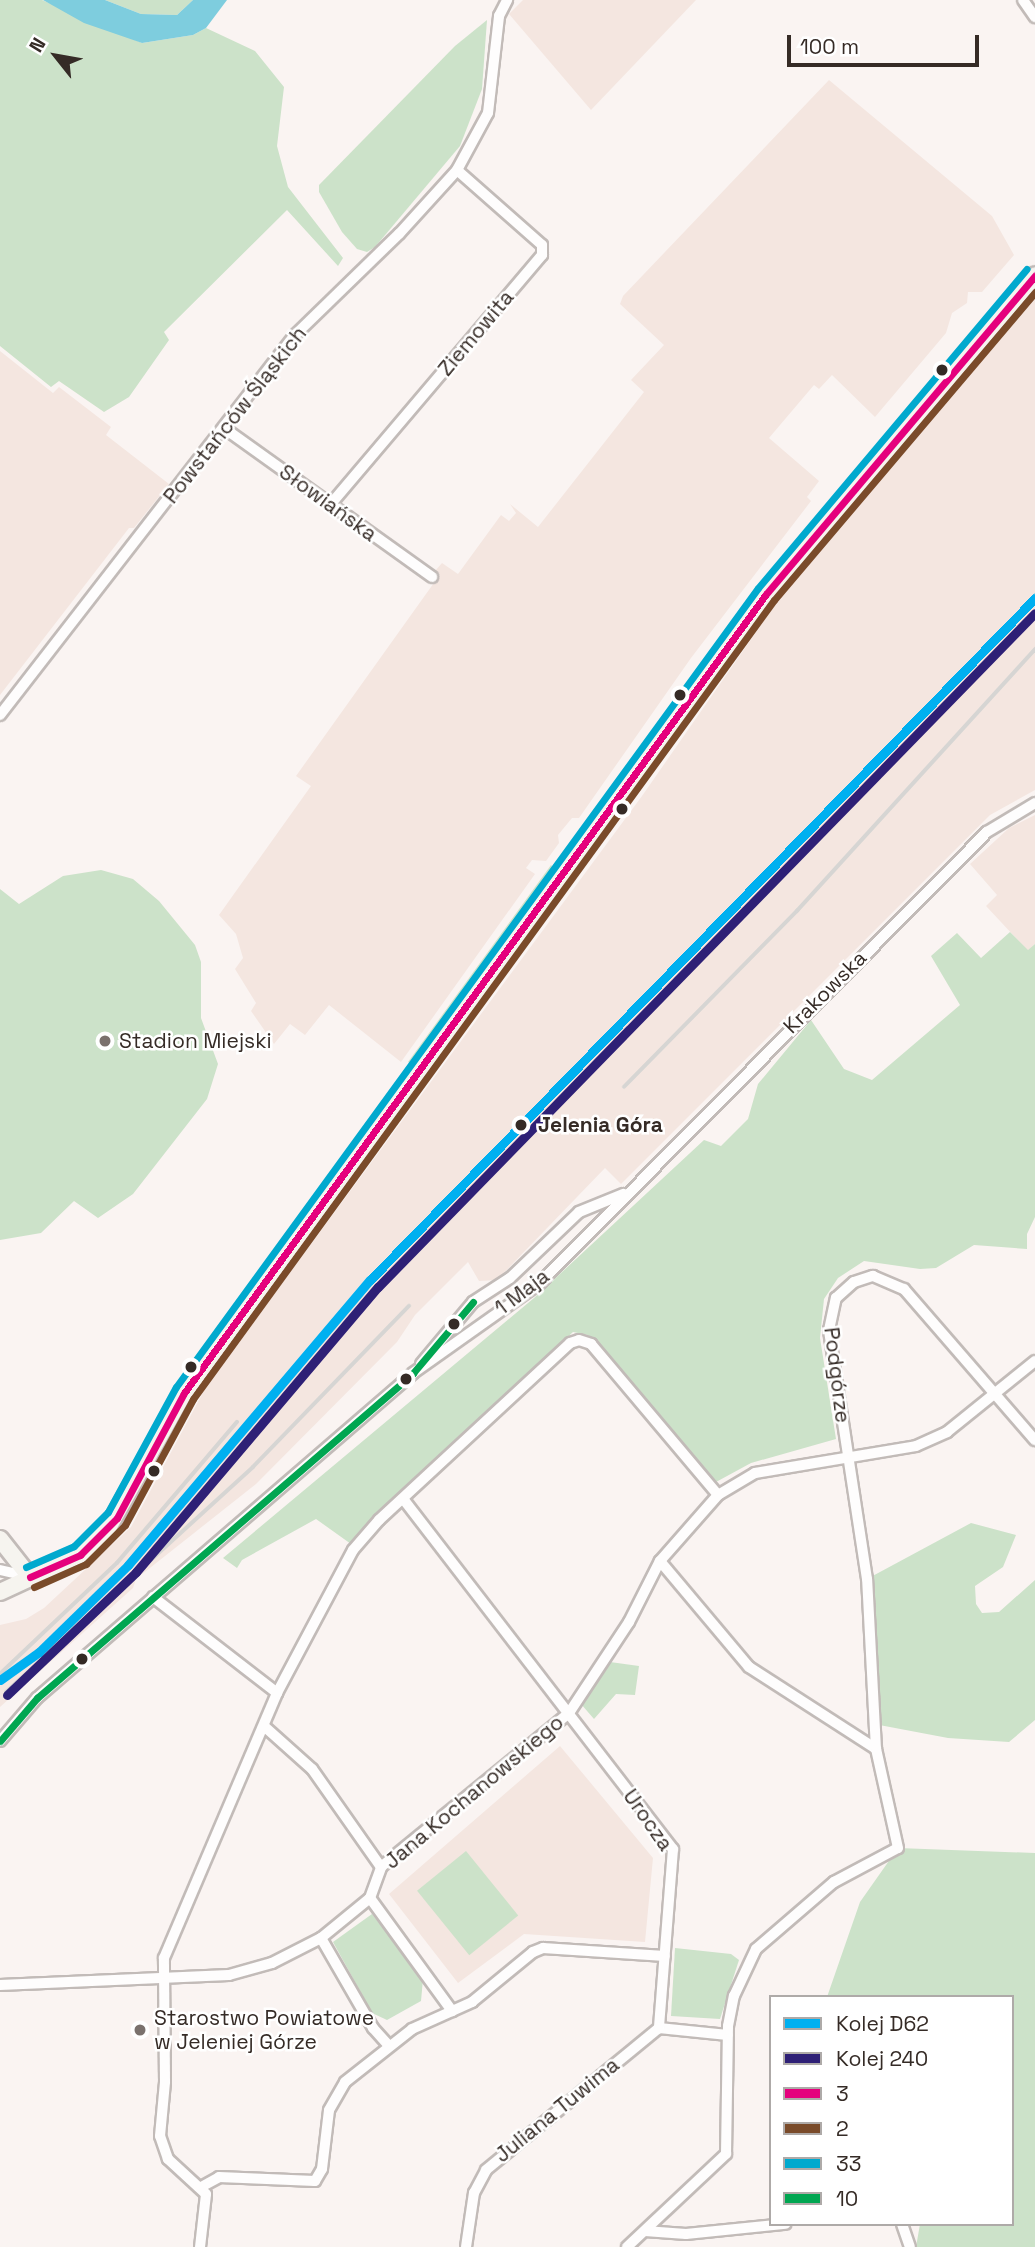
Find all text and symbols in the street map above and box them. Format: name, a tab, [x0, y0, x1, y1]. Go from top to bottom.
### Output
north arrow	[21, 21, 91, 91]
scale bar	[790, 21, 982, 65]
text: N	[24, 33, 52, 57]
text: 100 m	[800, 33, 859, 60]
street label: Ziemowita	[433, 285, 519, 381]
street label: Powstańców Śląskich	[158, 321, 312, 509]
unlabelled marker	[935, 363, 949, 377]
street label: Słowiańska	[274, 459, 382, 547]
unlabelled marker	[673, 688, 687, 702]
unlabelled marker	[615, 802, 629, 816]
street label: Krakowska	[778, 945, 872, 1039]
place label: Stadion Miejski	[119, 1028, 272, 1054]
marker: Stadion Miejski	[97, 1033, 113, 1049]
place label: Jelenia Góra	[538, 1112, 663, 1138]
marker: Jelenia Góra	[510, 1114, 532, 1136]
street label: 1 Maja	[490, 1263, 554, 1321]
unlabelled marker	[447, 1317, 461, 1331]
street label: Podgórze	[819, 1326, 855, 1424]
unlabelled marker	[184, 1360, 198, 1374]
unlabelled marker	[399, 1372, 413, 1386]
unlabelled marker	[147, 1464, 161, 1478]
unlabelled marker	[75, 1652, 89, 1666]
street label: Jana Kochanowskiego	[379, 1710, 569, 1874]
street label: Urocza	[618, 1784, 678, 1856]
legend	[769, 1995, 1014, 2226]
place label: Starostwo Powiatowe w Jeleniej Górze	[154, 2005, 374, 2055]
text: Kolej D62	[836, 2010, 929, 2037]
marker: Starostwo Powiatowe w Jeleniej Górze	[132, 2022, 148, 2038]
text: Kolej 240	[836, 2045, 928, 2072]
street label: Juliana Tuwima	[490, 2052, 624, 2168]
text: 3	[836, 2080, 849, 2107]
text: 2	[836, 2115, 849, 2142]
text: 33	[836, 2150, 861, 2177]
text: 10	[836, 2185, 858, 2212]

